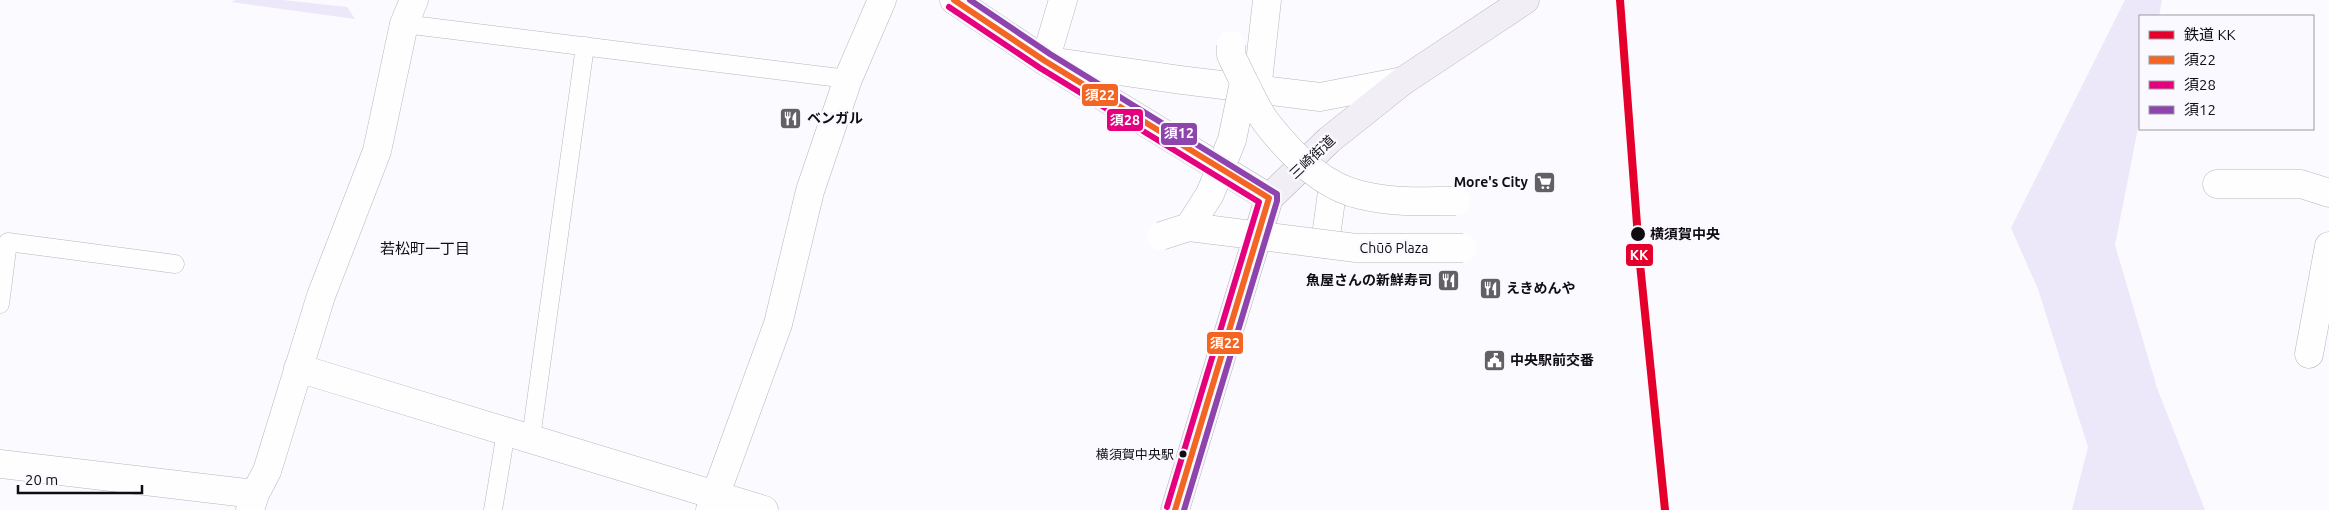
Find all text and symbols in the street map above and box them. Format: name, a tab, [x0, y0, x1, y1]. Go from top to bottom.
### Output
legend	[2139, 15, 2314, 130]
text: 鉄道 KK	[2184, 26, 2236, 43]
text: 須22	[2184, 51, 2216, 68]
text: 須28	[2184, 76, 2216, 93]
line badge: 須22	[1081, 83, 1119, 107]
text: 須22	[1085, 87, 1115, 103]
text: 須12	[2184, 101, 2216, 118]
restaurant icon: ベンガル	[779, 106, 803, 130]
line badge: 須28	[1106, 108, 1144, 132]
place label: ベンガル	[807, 110, 863, 126]
text: 須28	[1110, 112, 1140, 128]
line badge: 須12	[1160, 122, 1198, 146]
text: 須12	[1164, 125, 1194, 141]
street label: 三崎街道	[1286, 132, 1338, 182]
supermarket icon: More's City	[1532, 170, 1556, 194]
place label: More's City	[1454, 174, 1529, 190]
marker: 横須賀中央	[1629, 225, 1647, 243]
place label: 横須賀中央	[1650, 226, 1720, 242]
district label: 若松町一丁目	[380, 240, 470, 257]
street label: Chūō Plaza	[1360, 240, 1428, 256]
line badge: KK	[1625, 243, 1654, 267]
text: KK	[1630, 247, 1649, 263]
restaurant icon: 魚屋さんの新鮮寿司	[1436, 268, 1460, 292]
place label: 魚屋さんの新鮮寿司	[1306, 272, 1432, 288]
restaurant icon: えきめんや	[1478, 276, 1502, 300]
place label: えきめんや	[1506, 280, 1576, 296]
line badge: 須22	[1206, 331, 1244, 355]
text: 須22	[1210, 335, 1240, 351]
public building icon: 中央駅前交番	[1482, 348, 1506, 372]
place label: 中央駅前交番	[1510, 352, 1594, 368]
place label: 横須賀中央駅	[1096, 447, 1174, 461]
marker: 横須賀中央駅	[1178, 449, 1188, 459]
scale bar	[18, 462, 141, 494]
text: 20 m	[25, 471, 58, 488]

